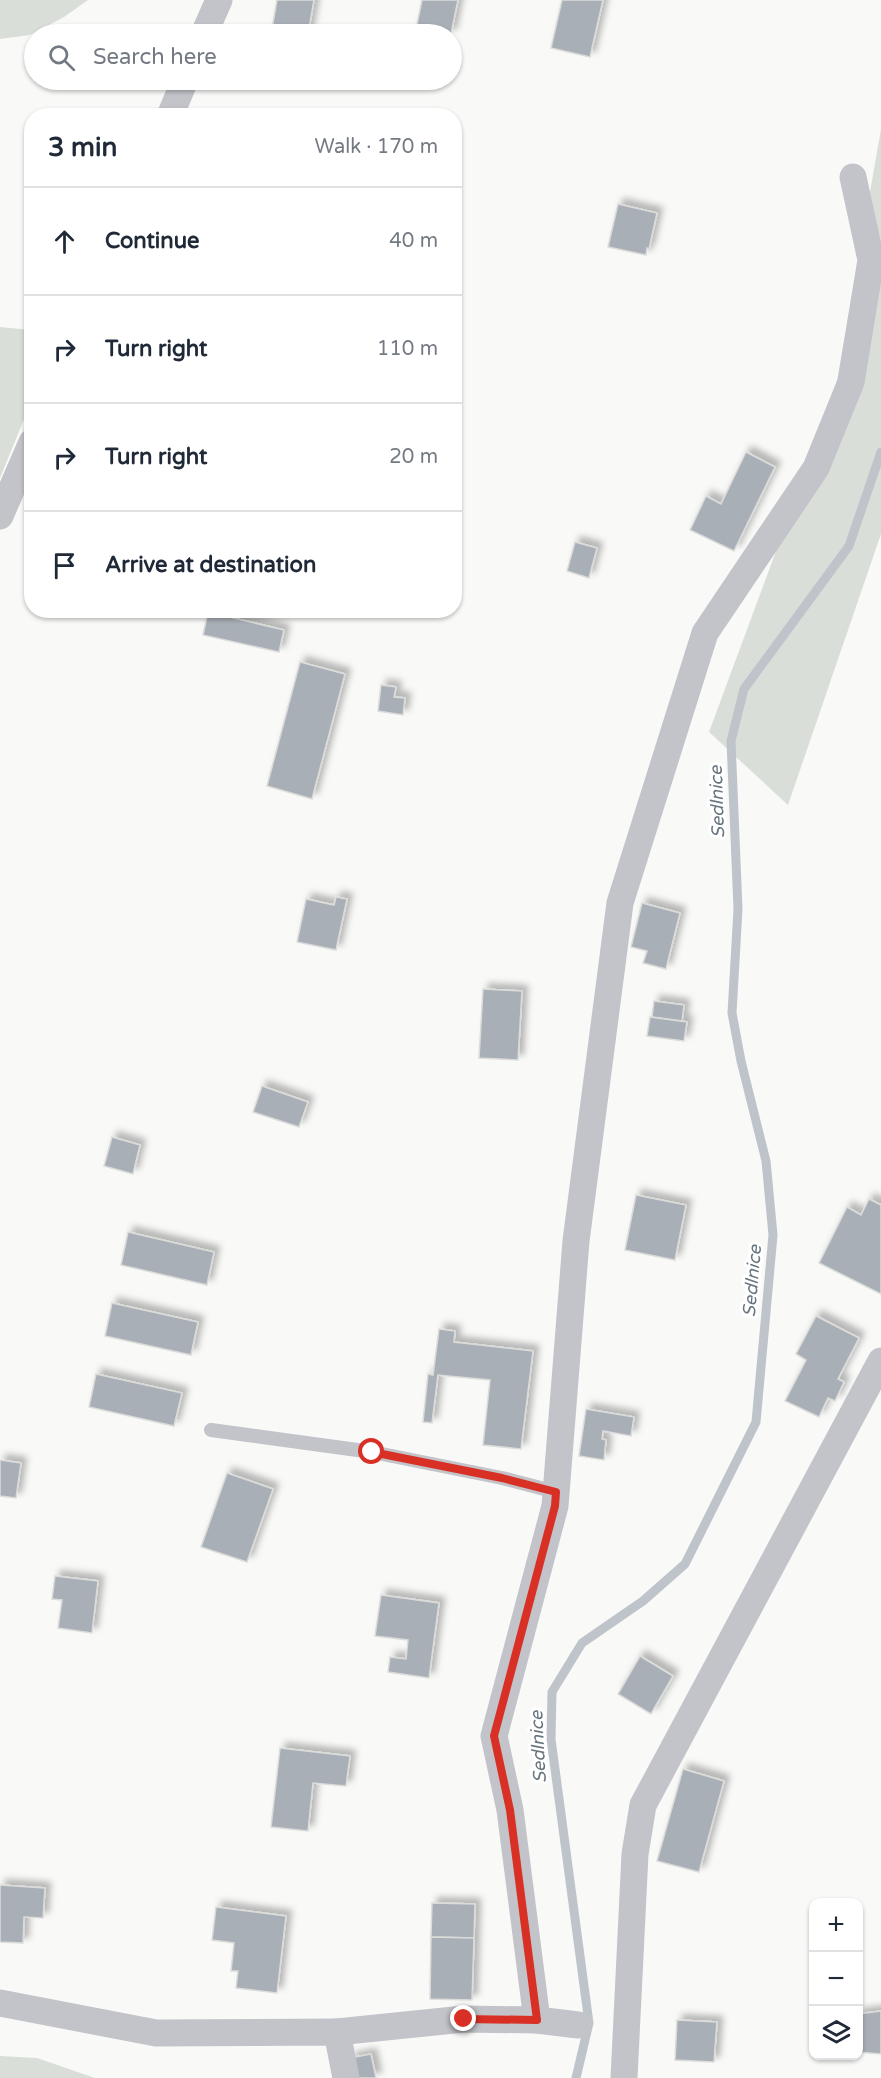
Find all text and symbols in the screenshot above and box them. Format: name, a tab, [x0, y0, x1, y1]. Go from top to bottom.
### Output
search box	[24, 24, 462, 90]
icon: search	[45, 41, 78, 74]
text: Search here	[93, 44, 217, 70]
text: 3 min	[48, 132, 117, 163]
text: Walk · 170 m	[315, 135, 438, 159]
icon: ahead	[48, 225, 81, 258]
text: Continue	[105, 228, 200, 254]
text: 40 m	[389, 229, 438, 253]
icon: right	[48, 333, 81, 366]
text: Turn right	[105, 336, 207, 362]
text: 110 m	[377, 337, 438, 361]
icon: right	[48, 441, 81, 474]
text: Turn right	[105, 444, 207, 470]
text: 20 m	[389, 445, 438, 469]
icon: arrive	[48, 549, 81, 582]
text: Arrive at destination	[105, 552, 316, 578]
water label: Sedlnice	[705, 765, 729, 839]
water label: Sedlnice	[738, 1243, 766, 1318]
route start	[358, 1438, 384, 1464]
water label: Sedlnice	[525, 1710, 551, 1784]
map controls	[809, 1898, 863, 2060]
button: +	[809, 1898, 863, 1952]
button: −	[809, 1952, 863, 2006]
route end	[450, 2005, 476, 2031]
button: layers	[809, 2006, 863, 2060]

